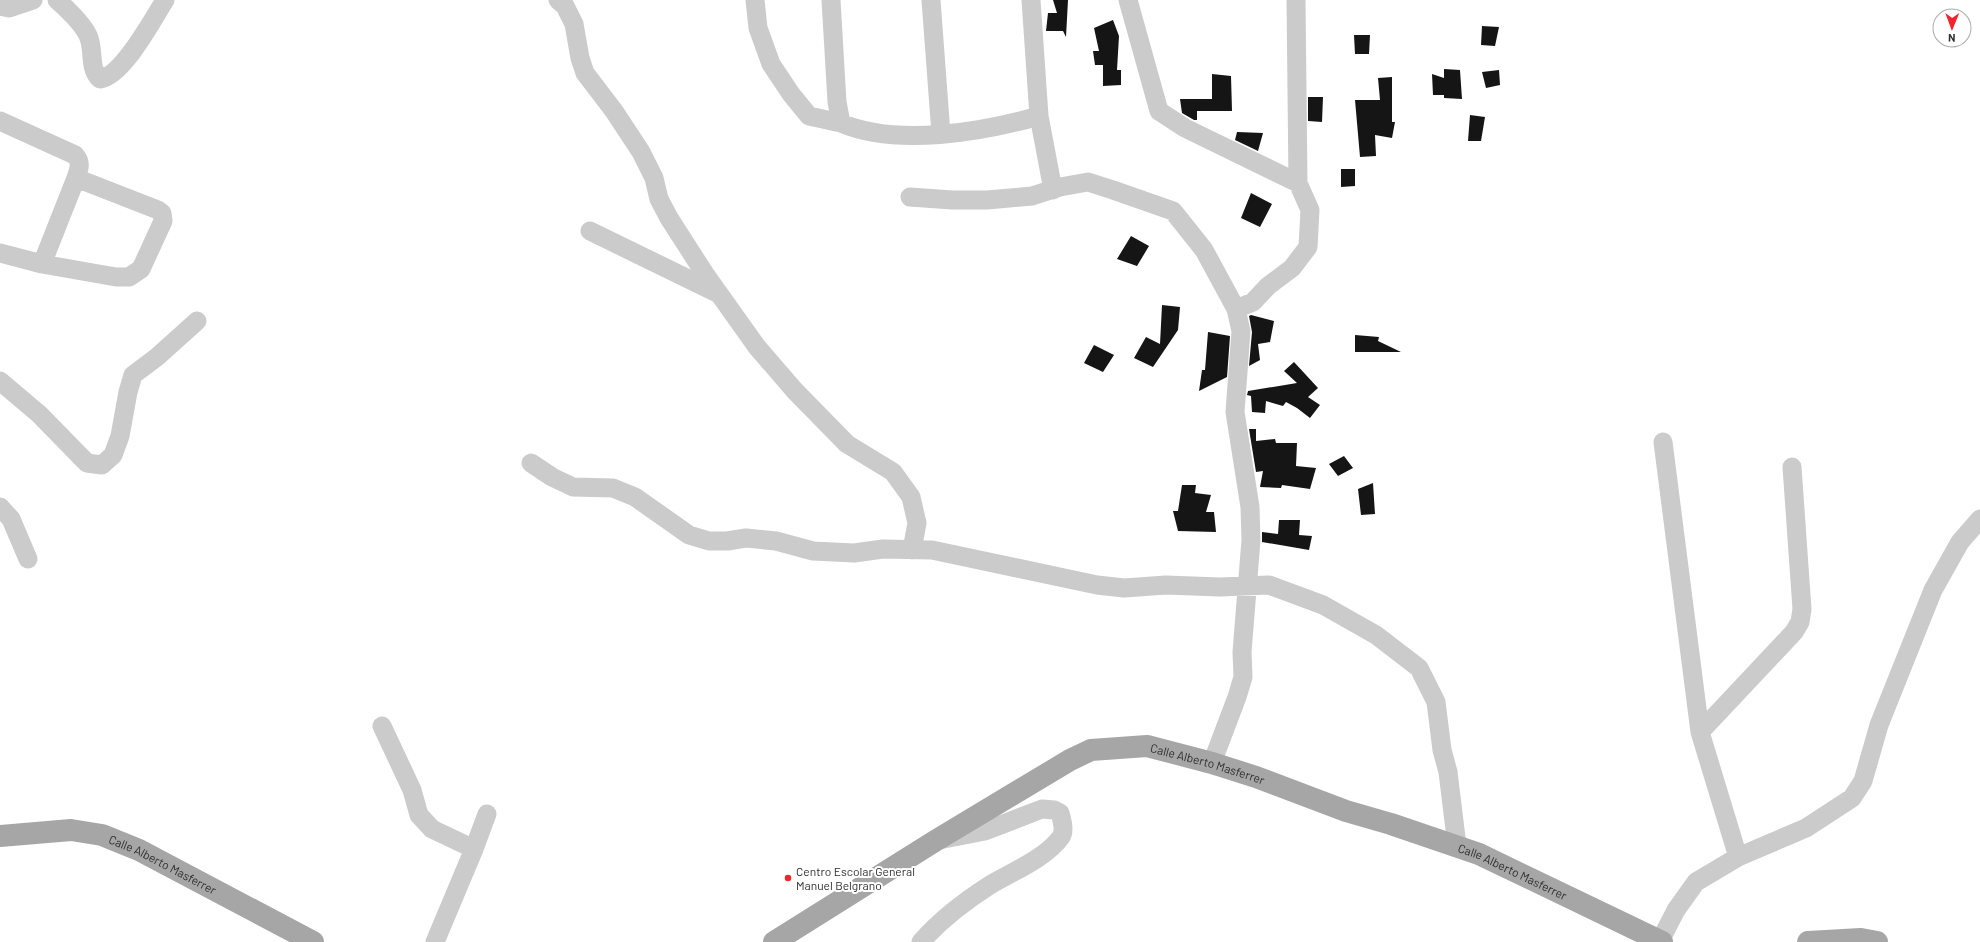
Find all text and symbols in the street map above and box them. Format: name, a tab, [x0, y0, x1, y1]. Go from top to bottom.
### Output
north arrow	[1932, 8, 1972, 48]
text: N	[1948, 32, 1956, 45]
street label: Calle Alberto Masferrer	[1149, 740, 1267, 787]
street label: Calle Alberto Masferrer	[107, 832, 219, 897]
street label: Calle Alberto Masferrer	[1456, 840, 1570, 903]
place label: Centro Escolar General Manuel Belgrano	[796, 864, 915, 892]
marker: Centro Escolar General Manuel Belgrano	[783, 873, 793, 883]

